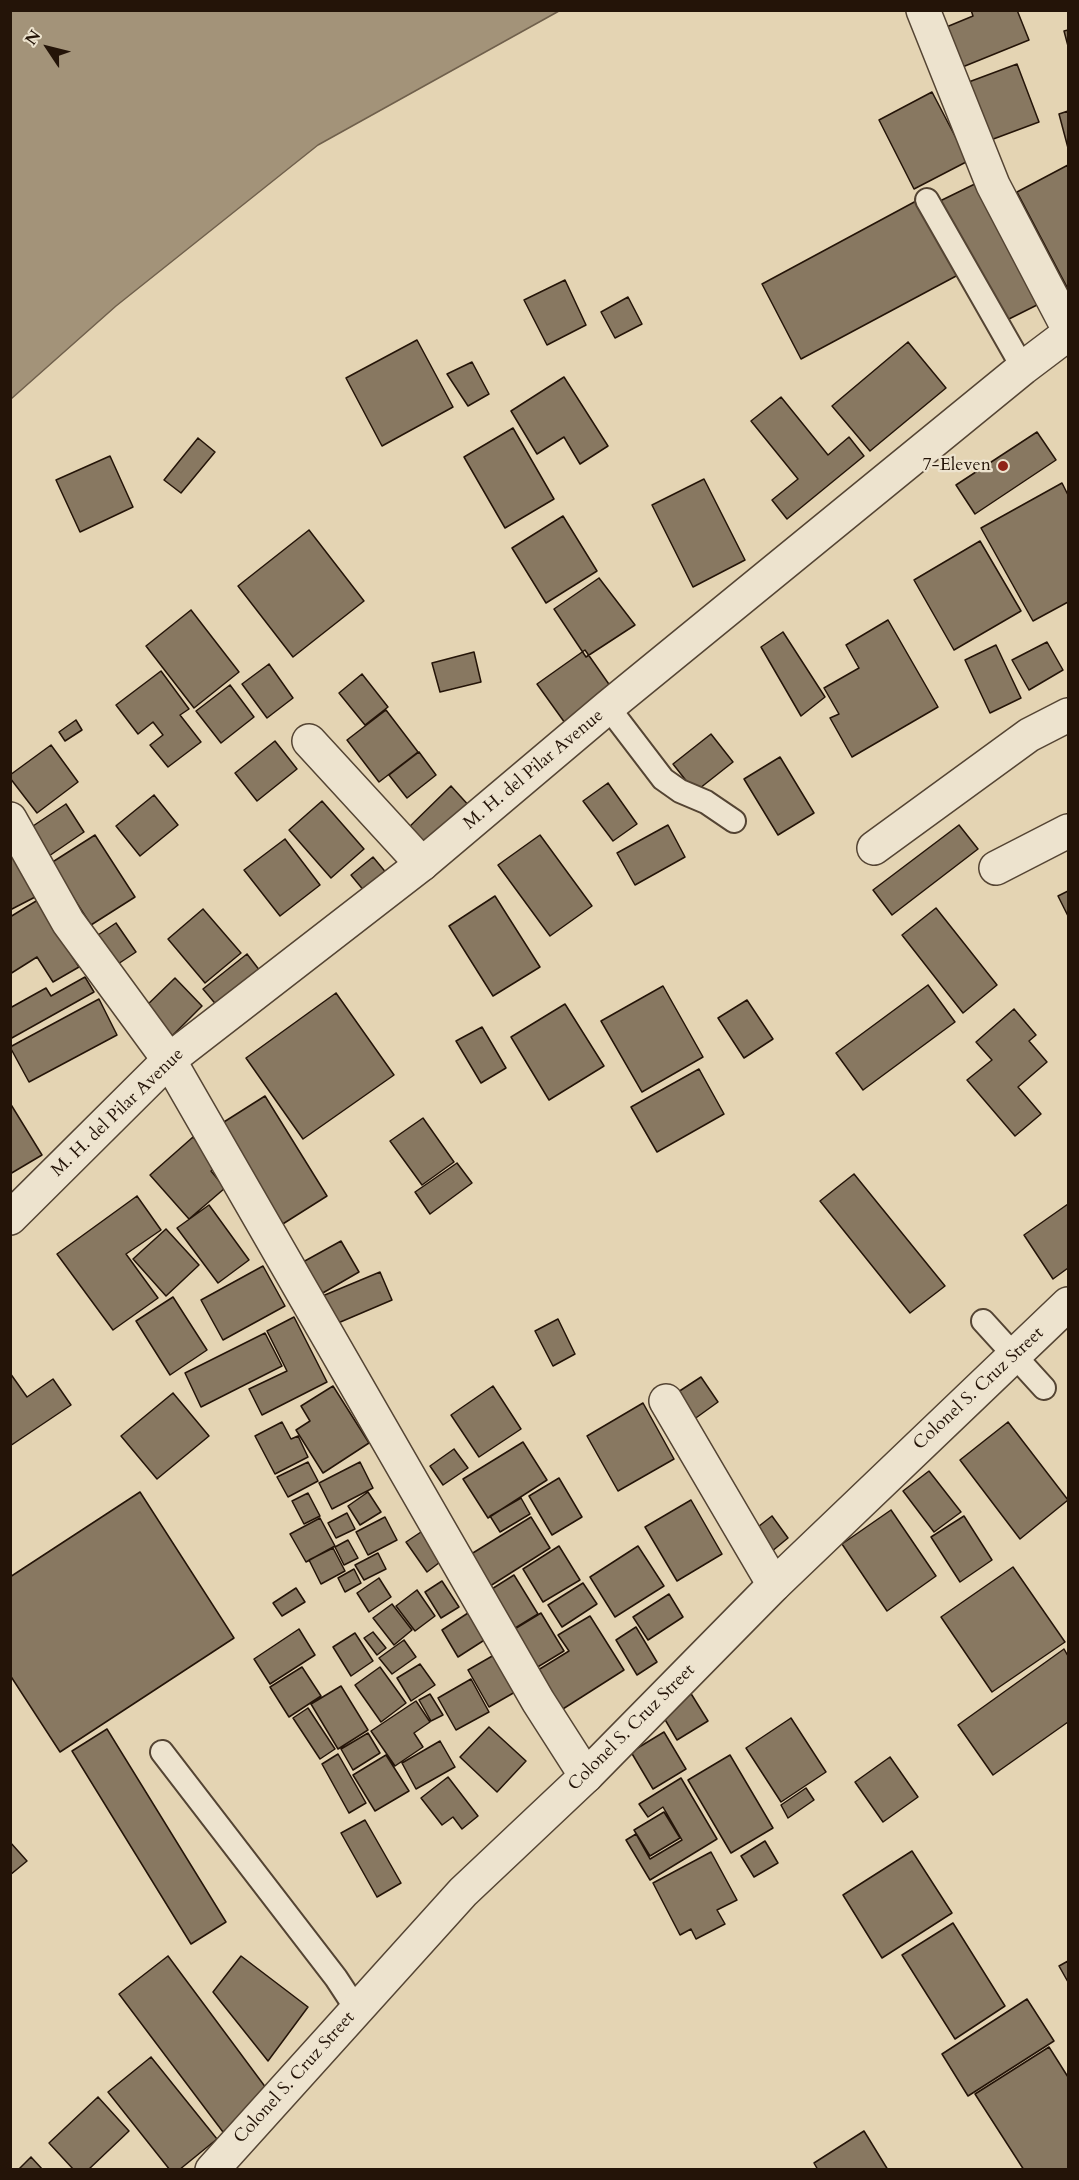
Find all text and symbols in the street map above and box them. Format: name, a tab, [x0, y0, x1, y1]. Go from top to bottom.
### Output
north arrow	[18, 18, 78, 78]
text: N	[20, 26, 46, 50]
place label: 7-Eleven	[922, 455, 991, 477]
marker: 7-Eleven	[996, 459, 1010, 473]
street label: M. H. del Pilar Avenue	[460, 705, 608, 835]
street label: M. H. del Pilar Avenue	[47, 1044, 189, 1182]
street label: Colonel S. Cruz Street	[909, 1323, 1049, 1455]
street label: Colonel S. Cruz Street	[564, 1660, 700, 1796]
street label: Colonel S. Cruz Street	[230, 2007, 360, 2149]

